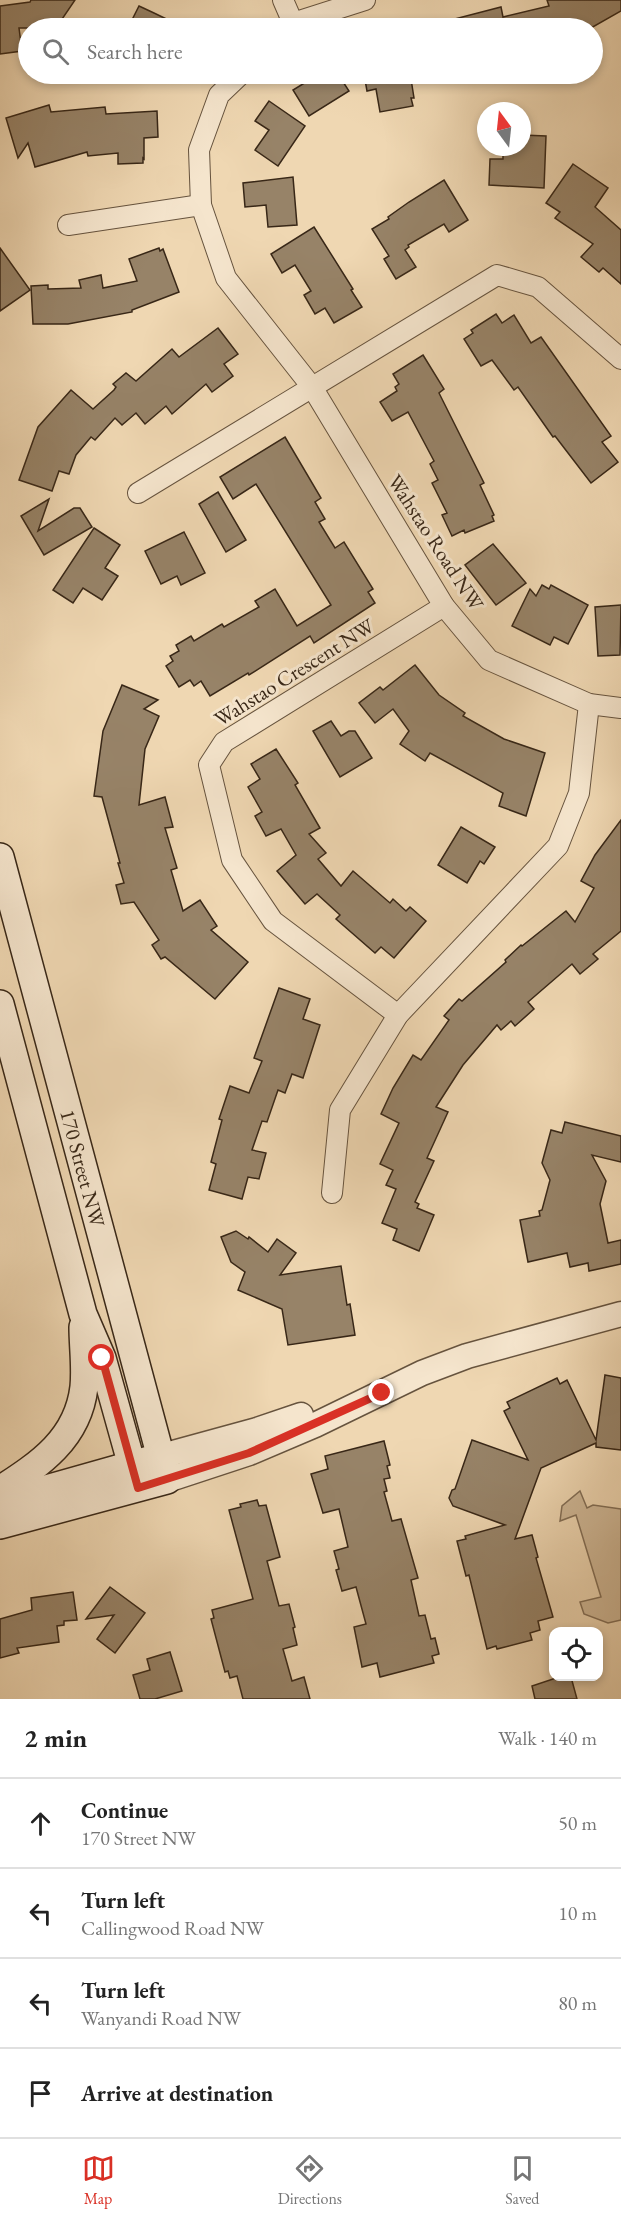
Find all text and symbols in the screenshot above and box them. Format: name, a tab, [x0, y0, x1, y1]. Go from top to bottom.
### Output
search box	[18, 18, 603, 84]
icon: search	[39, 35, 72, 68]
text: Search here	[87, 37, 182, 66]
north arrow	[477, 102, 531, 156]
street label: Wahstao Road NW	[382, 469, 490, 616]
street label: Wahstao Crescent NW	[209, 611, 380, 732]
street label: 170 Street NW	[55, 1106, 112, 1231]
route start	[88, 1344, 114, 1370]
route end	[368, 1379, 394, 1405]
map controls	[549, 1627, 603, 1681]
button: locate	[549, 1627, 603, 1681]
text: 2 min	[24, 1721, 87, 1755]
text: Walk · 140 m	[498, 1725, 597, 1751]
text: Continue	[81, 1796, 168, 1825]
icon: ahead	[24, 1807, 57, 1840]
text: 50 m	[558, 1810, 597, 1836]
text: 170 Street NW	[81, 1825, 196, 1851]
text: Turn left	[81, 1886, 165, 1915]
icon: left	[24, 1897, 57, 1930]
text: 10 m	[558, 1900, 597, 1926]
text: Callingwood Road NW	[81, 1915, 264, 1941]
text: Turn left	[81, 1976, 165, 2005]
icon: left	[24, 1987, 57, 2020]
text: 80 m	[558, 1990, 597, 2016]
text: Wanyandi Road NW	[81, 2005, 241, 2031]
icon: arrive	[24, 2077, 57, 2110]
text: Arrive at destination	[81, 2079, 273, 2108]
tab: Map	[82, 2152, 115, 2209]
tab: Directions	[278, 2152, 342, 2209]
tab: Saved	[505, 2152, 539, 2209]

